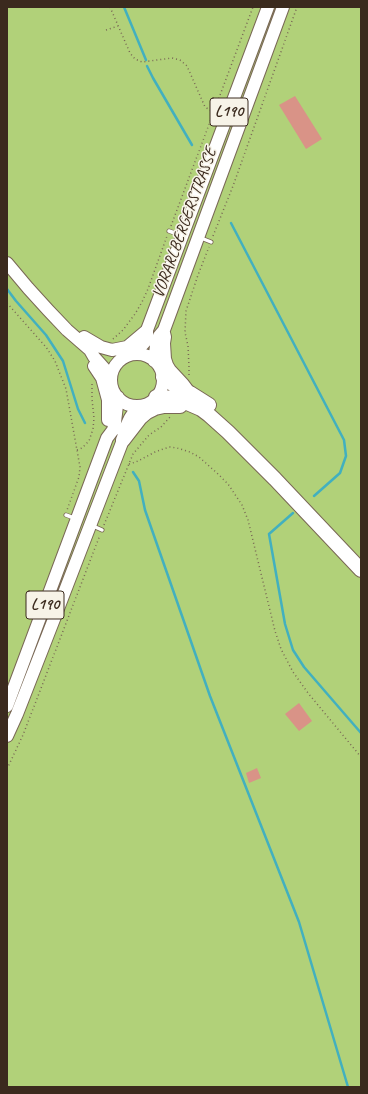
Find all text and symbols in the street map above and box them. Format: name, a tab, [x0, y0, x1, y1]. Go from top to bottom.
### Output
road number: L190	[210, 98, 248, 126]
street label: VORARLBERGERSTRASSE	[148, 145, 222, 301]
road number: L190	[26, 591, 64, 619]

